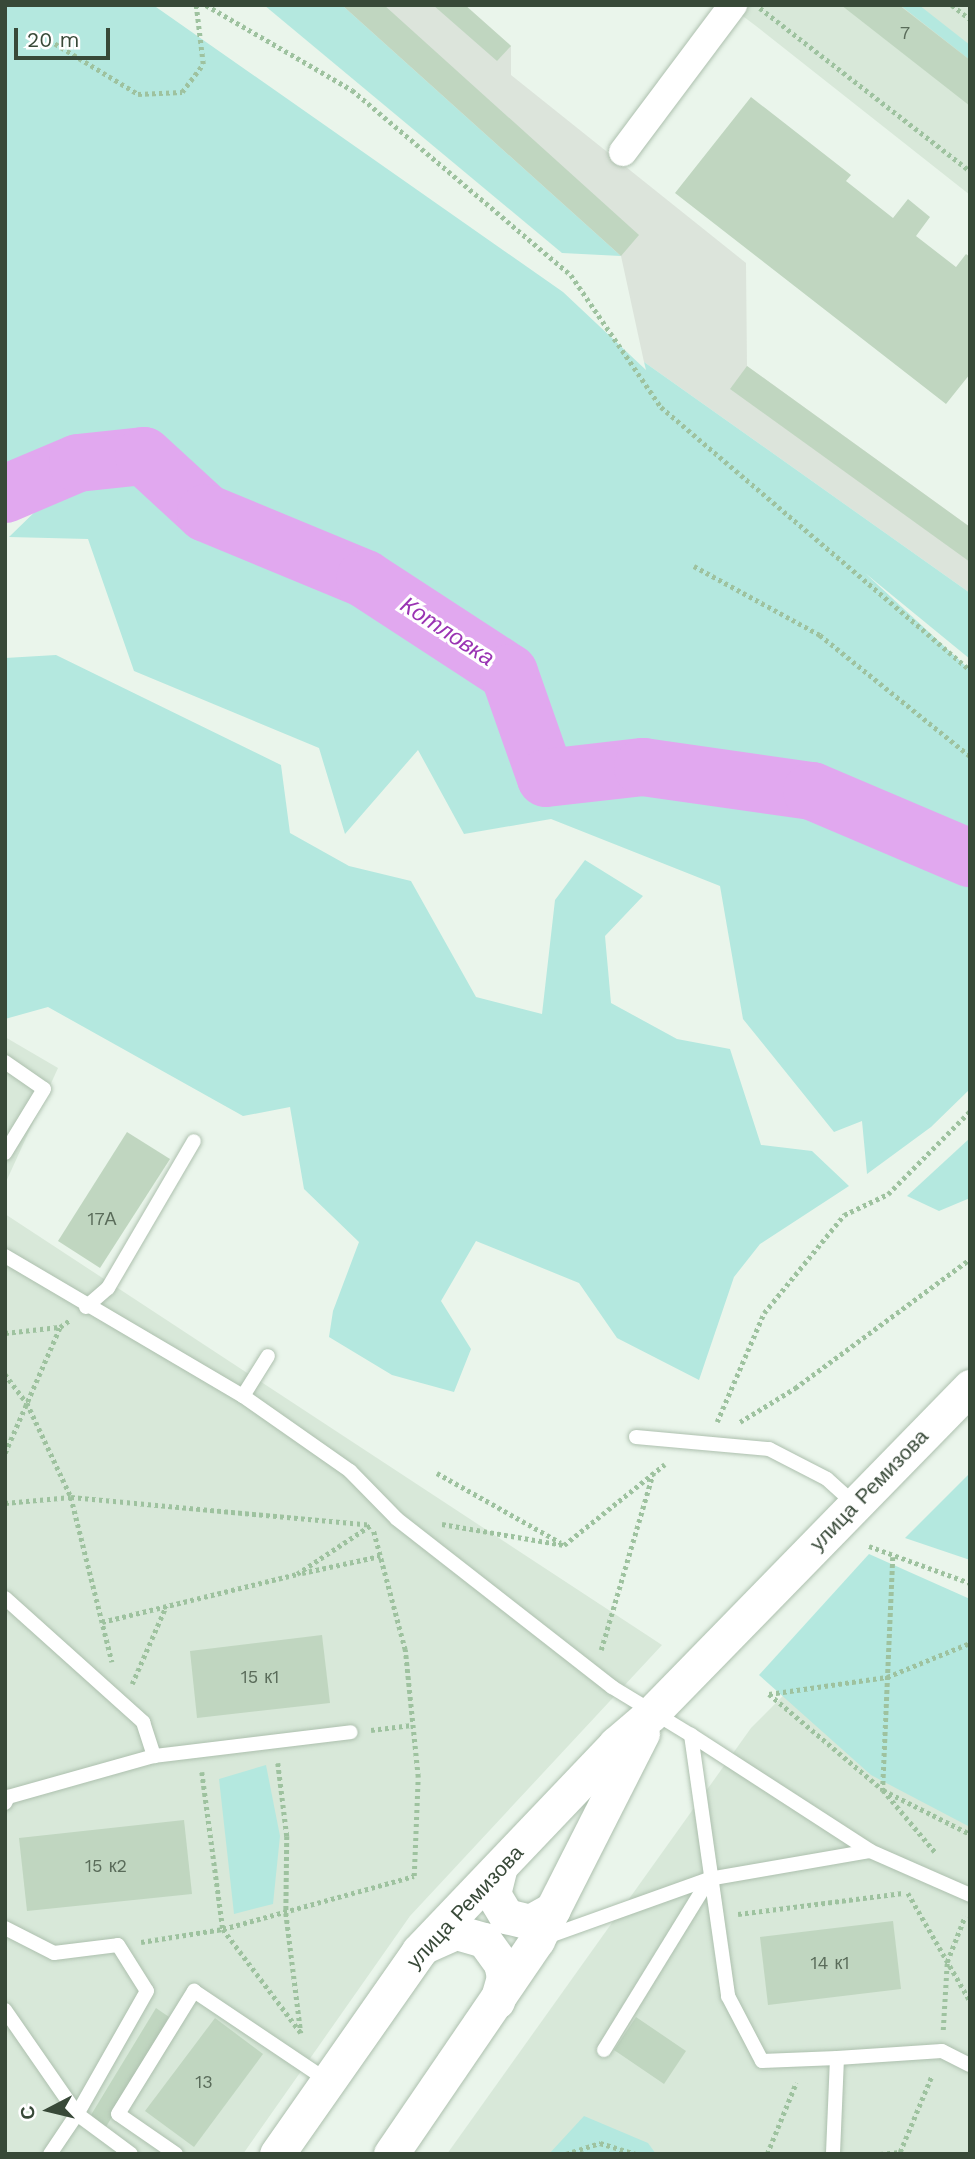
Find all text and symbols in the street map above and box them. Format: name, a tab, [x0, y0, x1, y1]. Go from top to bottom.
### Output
scale bar	[18, 14, 114, 58]
house number: 7	[900, 22, 910, 44]
text: 20 m	[27, 27, 79, 52]
water label: Котловка	[395, 591, 499, 673]
house number: 17А	[87, 1208, 117, 1230]
street label: улица Ремизова	[805, 1424, 933, 1556]
house number: 15 к1	[241, 1666, 279, 1688]
street label: улица Ремизова	[401, 1840, 529, 1974]
house number: 15 к2	[85, 1855, 127, 1877]
house number: 14 к1	[810, 1952, 850, 1974]
house number: 13	[195, 2071, 213, 2093]
north arrow	[14, 2075, 84, 2145]
text: С	[15, 2104, 40, 2121]

